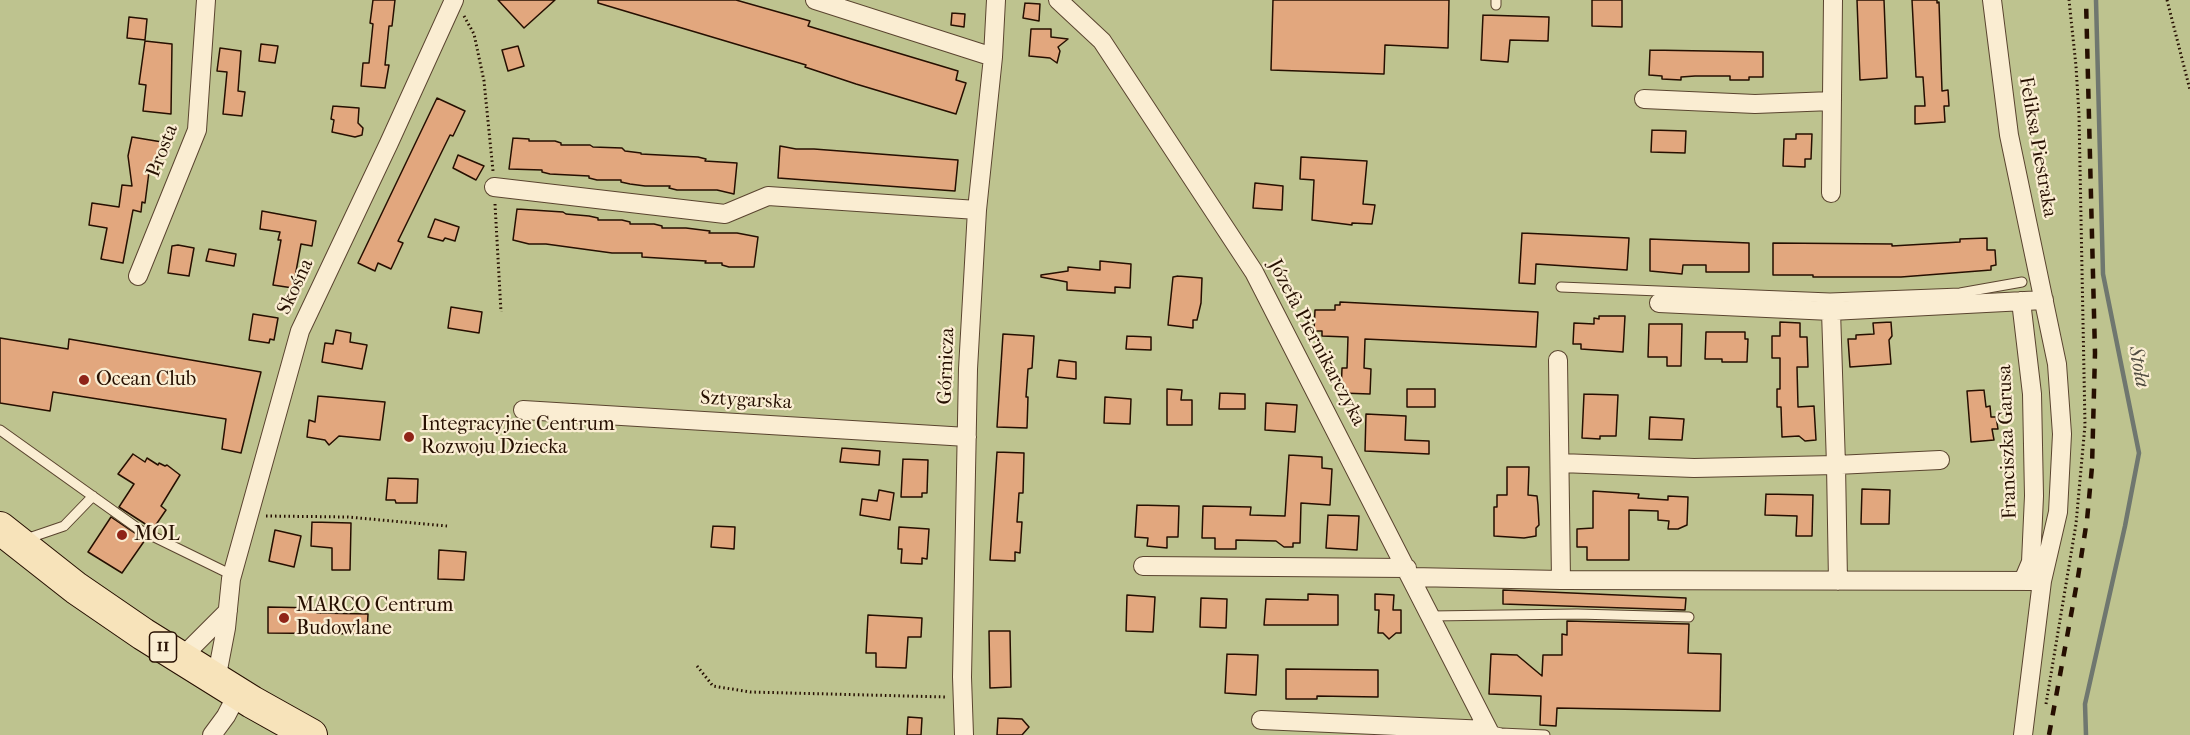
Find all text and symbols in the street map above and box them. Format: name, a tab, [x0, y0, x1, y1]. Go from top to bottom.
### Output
street label: Feliksa Piestraka	[2013, 75, 2061, 219]
street label: Prosta	[142, 121, 184, 181]
street label: Skośna	[273, 255, 319, 319]
street label: Józefa Piernikarczyka	[1262, 256, 1370, 430]
street label: Górnicza	[934, 327, 960, 405]
water label: Stoła	[2122, 344, 2154, 390]
street label: Franciszka Garusa	[1993, 364, 2023, 520]
place label: Ocean Club	[96, 368, 196, 392]
marker: Ocean Club	[77, 373, 91, 387]
street label: Sztygarska	[699, 387, 793, 415]
place label: Integracyjne Centrum Rozwoju Dziecka	[421, 413, 615, 460]
marker: Integracyjne Centrum Rozwoju Dziecka	[402, 430, 416, 444]
place label: MOL	[134, 523, 180, 547]
marker: MOL	[115, 528, 129, 542]
place label: MARCO Centrum Budowlane	[296, 594, 453, 641]
marker: MARCO Centrum Budowlane	[277, 611, 291, 625]
road number: 11	[150, 632, 176, 662]

